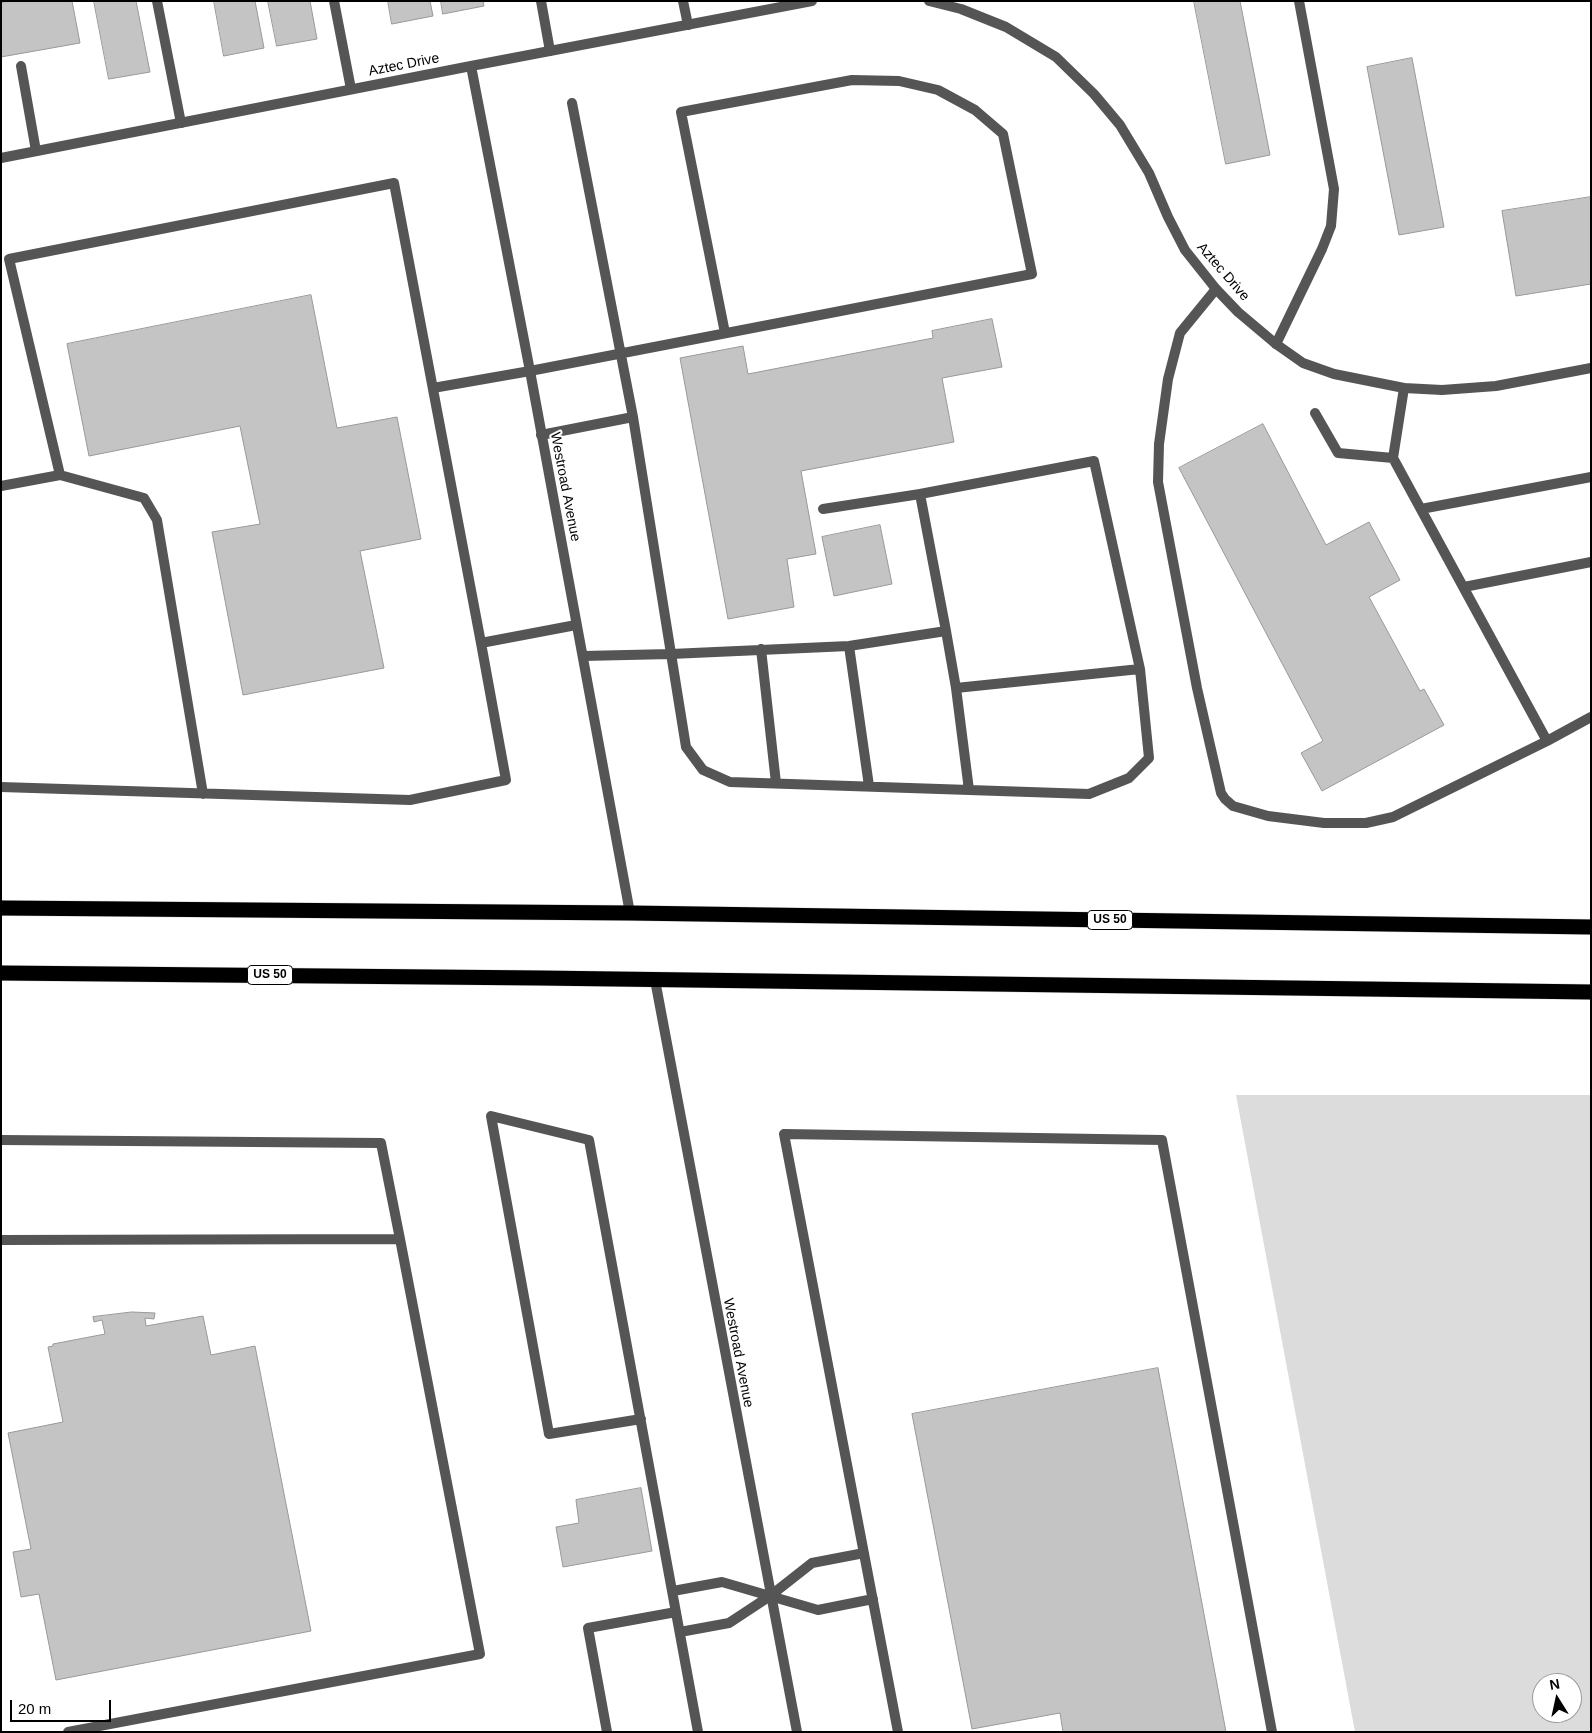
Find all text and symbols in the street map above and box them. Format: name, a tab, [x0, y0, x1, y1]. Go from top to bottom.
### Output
street label: Aztec Drive	[367, 50, 441, 80]
street label: Aztec Drive	[1193, 239, 1253, 305]
street label: Westroad Avenue	[546, 431, 584, 543]
road number: US 50	[1088, 910, 1132, 930]
road number: US 50	[248, 966, 292, 984]
street label: Westroad Avenue	[719, 1297, 757, 1409]
north arrow	[1532, 1673, 1582, 1723]
text: N	[1548, 1675, 1561, 1693]
scale bar	[12, 1690, 114, 1722]
text: 20 m	[18, 1700, 51, 1717]

